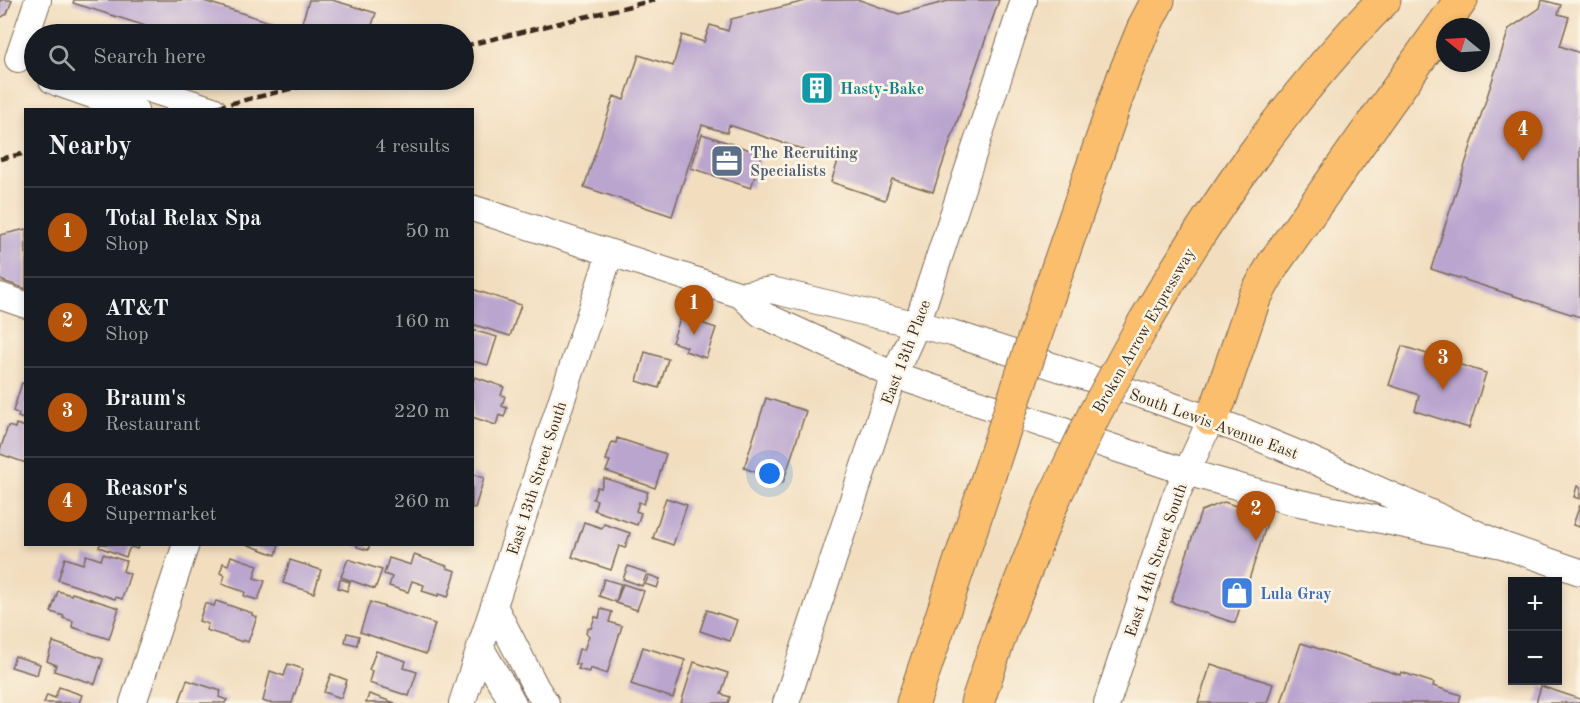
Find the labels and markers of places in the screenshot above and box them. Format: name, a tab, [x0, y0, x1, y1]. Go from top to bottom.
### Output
building icon: Hasty-Bake	[799, 70, 835, 106]
place label: Hasty-Bake	[840, 82, 924, 98]
pin: 4	[1504, 112, 1543, 161]
office icon: The Recruiting Specialists	[709, 143, 745, 179]
place label: The Recruiting Specialists	[750, 146, 858, 180]
pin: 1	[674, 286, 714, 335]
pin: 3	[1424, 340, 1462, 390]
pin: 2	[1236, 492, 1276, 541]
shop icon: Lula Gray	[1219, 575, 1255, 611]
place label: Lula Gray	[1260, 587, 1332, 603]

